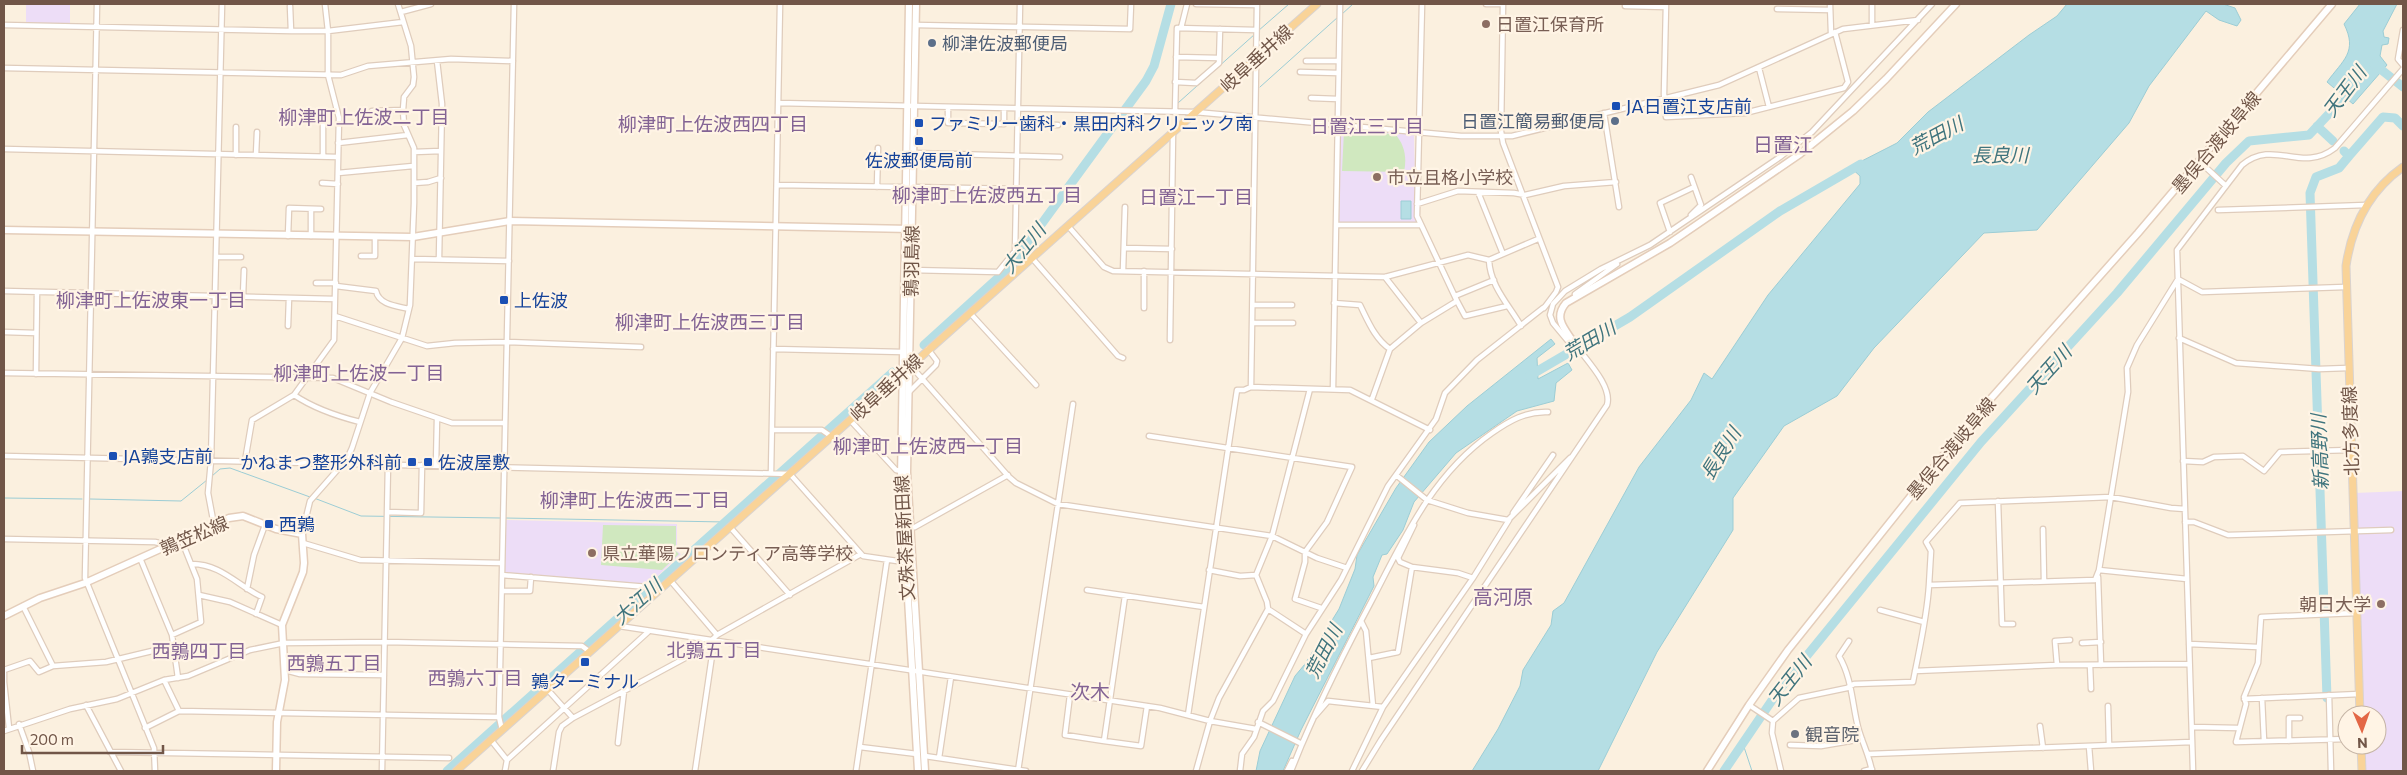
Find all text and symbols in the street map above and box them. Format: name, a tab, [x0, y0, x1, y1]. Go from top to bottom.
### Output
place label: 日置江保育所	[1496, 13, 1604, 35]
marker: 日置江保育所	[1480, 18, 1492, 30]
street label: 岐阜垂井線	[1215, 20, 1297, 96]
place label: 柳津佐波郵便局	[942, 32, 1068, 54]
marker: 柳津佐波郵便局	[926, 37, 938, 49]
water label: 天王川	[2318, 60, 2372, 121]
street label: 墨俣合渡岐阜線	[2167, 87, 2265, 197]
place label: JA日置江支店前	[1626, 95, 1752, 117]
marker: JA日置江支店前	[1610, 100, 1622, 112]
district label: 柳津町上佐波二丁目	[278, 105, 450, 128]
place label: 日置江簡易郵便局	[1461, 110, 1605, 132]
water label: 荒田川	[1905, 111, 1968, 159]
district label: 柳津町上佐波西四丁目	[618, 112, 808, 135]
place label: ファミリー歯科・黒田内科クリニック南	[929, 112, 1253, 134]
district label: 日置江三丁目	[1310, 114, 1424, 137]
marker: 日置江簡易郵便局	[1609, 115, 1621, 127]
marker: ファミリー歯科・黒田内科クリニック南	[913, 117, 925, 129]
district label: 日置江	[1753, 132, 1813, 156]
marker: 佐波郵便局前	[913, 135, 925, 147]
water label: 長良川	[1971, 143, 2030, 166]
place label: 佐波郵便局前	[865, 149, 973, 171]
place label: 市立且格小学校	[1387, 166, 1513, 188]
marker: 市立且格小学校	[1371, 171, 1383, 183]
district label: 柳津町上佐波西五丁目	[892, 183, 1082, 206]
district label: 日置江一丁目	[1139, 185, 1253, 208]
water label: 大江川	[996, 217, 1051, 277]
street label: 鶉羽島線	[899, 225, 923, 297]
district label: 柳津町上佐波東一丁目	[56, 288, 246, 311]
place label: 上佐波	[514, 289, 568, 311]
marker: 上佐波	[498, 294, 510, 306]
district label: 柳津町上佐波西三丁目	[615, 310, 805, 333]
water label: 荒田川	[1559, 314, 1621, 365]
water label: 天王川	[2020, 339, 2077, 398]
street label: 岐阜垂井線	[845, 349, 927, 425]
district label: 柳津町上佐波一丁目	[273, 361, 445, 384]
street label: 北方多度線	[2337, 386, 2363, 476]
street label: 墨俣合渡岐阜線	[1902, 393, 2000, 503]
water label: 新高野川	[2306, 412, 2332, 490]
water label: 長良川	[1695, 421, 1746, 483]
district label: 柳津町上佐波西一丁目	[833, 434, 1023, 457]
place label: JA鶉支店前	[123, 445, 213, 467]
marker: JA鶉支店前	[107, 450, 119, 462]
place label: かねまつ整形外科前	[240, 451, 402, 473]
place label: 佐波屋敷	[438, 451, 510, 473]
marker: かねまつ整形外科前	[406, 456, 418, 468]
marker: 佐波屋敷	[422, 456, 434, 468]
street label: 文殊茶屋新田線	[890, 475, 918, 601]
district label: 柳津町上佐波西二丁目	[540, 488, 730, 511]
street label: 鶉笠松線	[157, 511, 231, 559]
place label: 西鶉	[279, 513, 315, 535]
marker: 西鶉	[263, 518, 275, 530]
place label: 県立華陽フロンティア高等学校	[602, 542, 853, 564]
marker: 県立華陽フロンティア高等学校	[586, 547, 598, 559]
water label: 大江川	[608, 572, 667, 629]
district label: 高河原	[1473, 584, 1533, 608]
place label: 朝日大学	[2299, 593, 2371, 615]
marker: 朝日大学	[2375, 598, 2387, 610]
water label: 荒田川	[1300, 619, 1347, 682]
district label: 北鶉五丁目	[666, 638, 762, 661]
district label: 西鶉四丁目	[151, 639, 247, 662]
water label: 天王川	[1762, 649, 1817, 710]
district label: 西鶉五丁目	[286, 651, 382, 674]
marker: 鶉ターミナル	[579, 656, 591, 668]
district label: 西鶉六丁目	[427, 666, 523, 689]
place label: 鶉ターミナル	[531, 670, 639, 692]
district label: 次木	[1070, 679, 1110, 703]
north arrow	[2337, 705, 2387, 755]
scale bar	[22, 722, 164, 754]
place label: 観音院	[1805, 723, 1859, 745]
marker: 観音院	[1789, 728, 1801, 740]
text: 200 m	[30, 730, 74, 748]
text: N	[2357, 735, 2368, 752]

